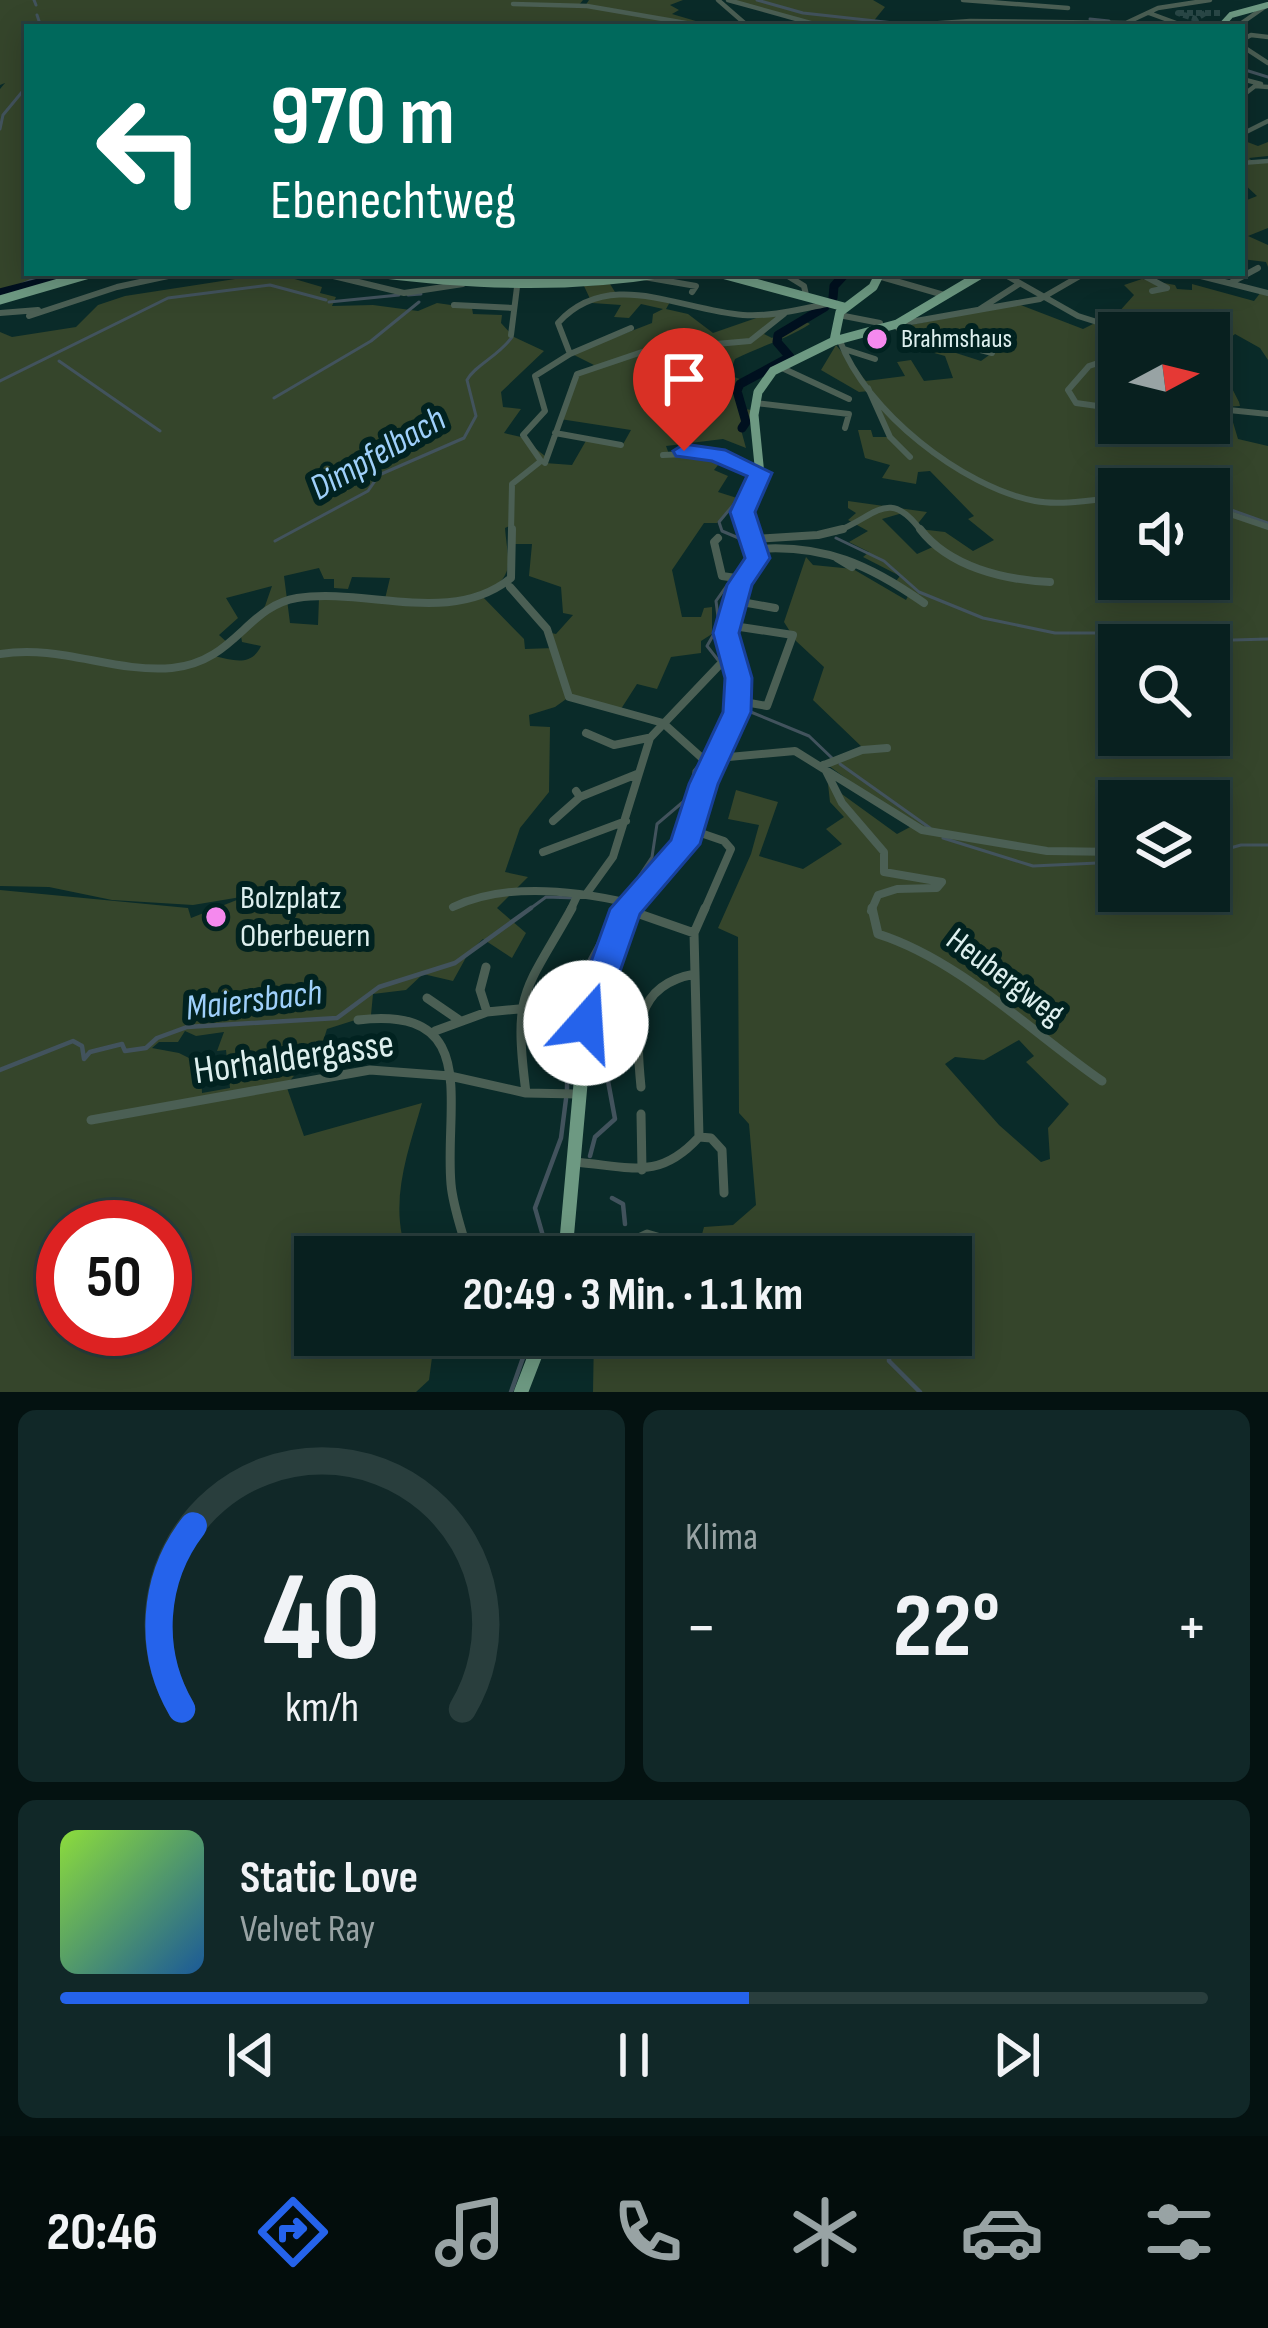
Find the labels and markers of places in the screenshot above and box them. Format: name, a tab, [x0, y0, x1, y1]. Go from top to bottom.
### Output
place label: Brahmshaus	[901, 323, 1012, 355]
marker: Brahmshaus	[864, 326, 890, 352]
pin	[633, 328, 735, 451]
place label: Bolzplatz Oberbeuern	[240, 878, 370, 956]
marker: Bolzplatz Oberbeuern	[203, 904, 229, 930]

